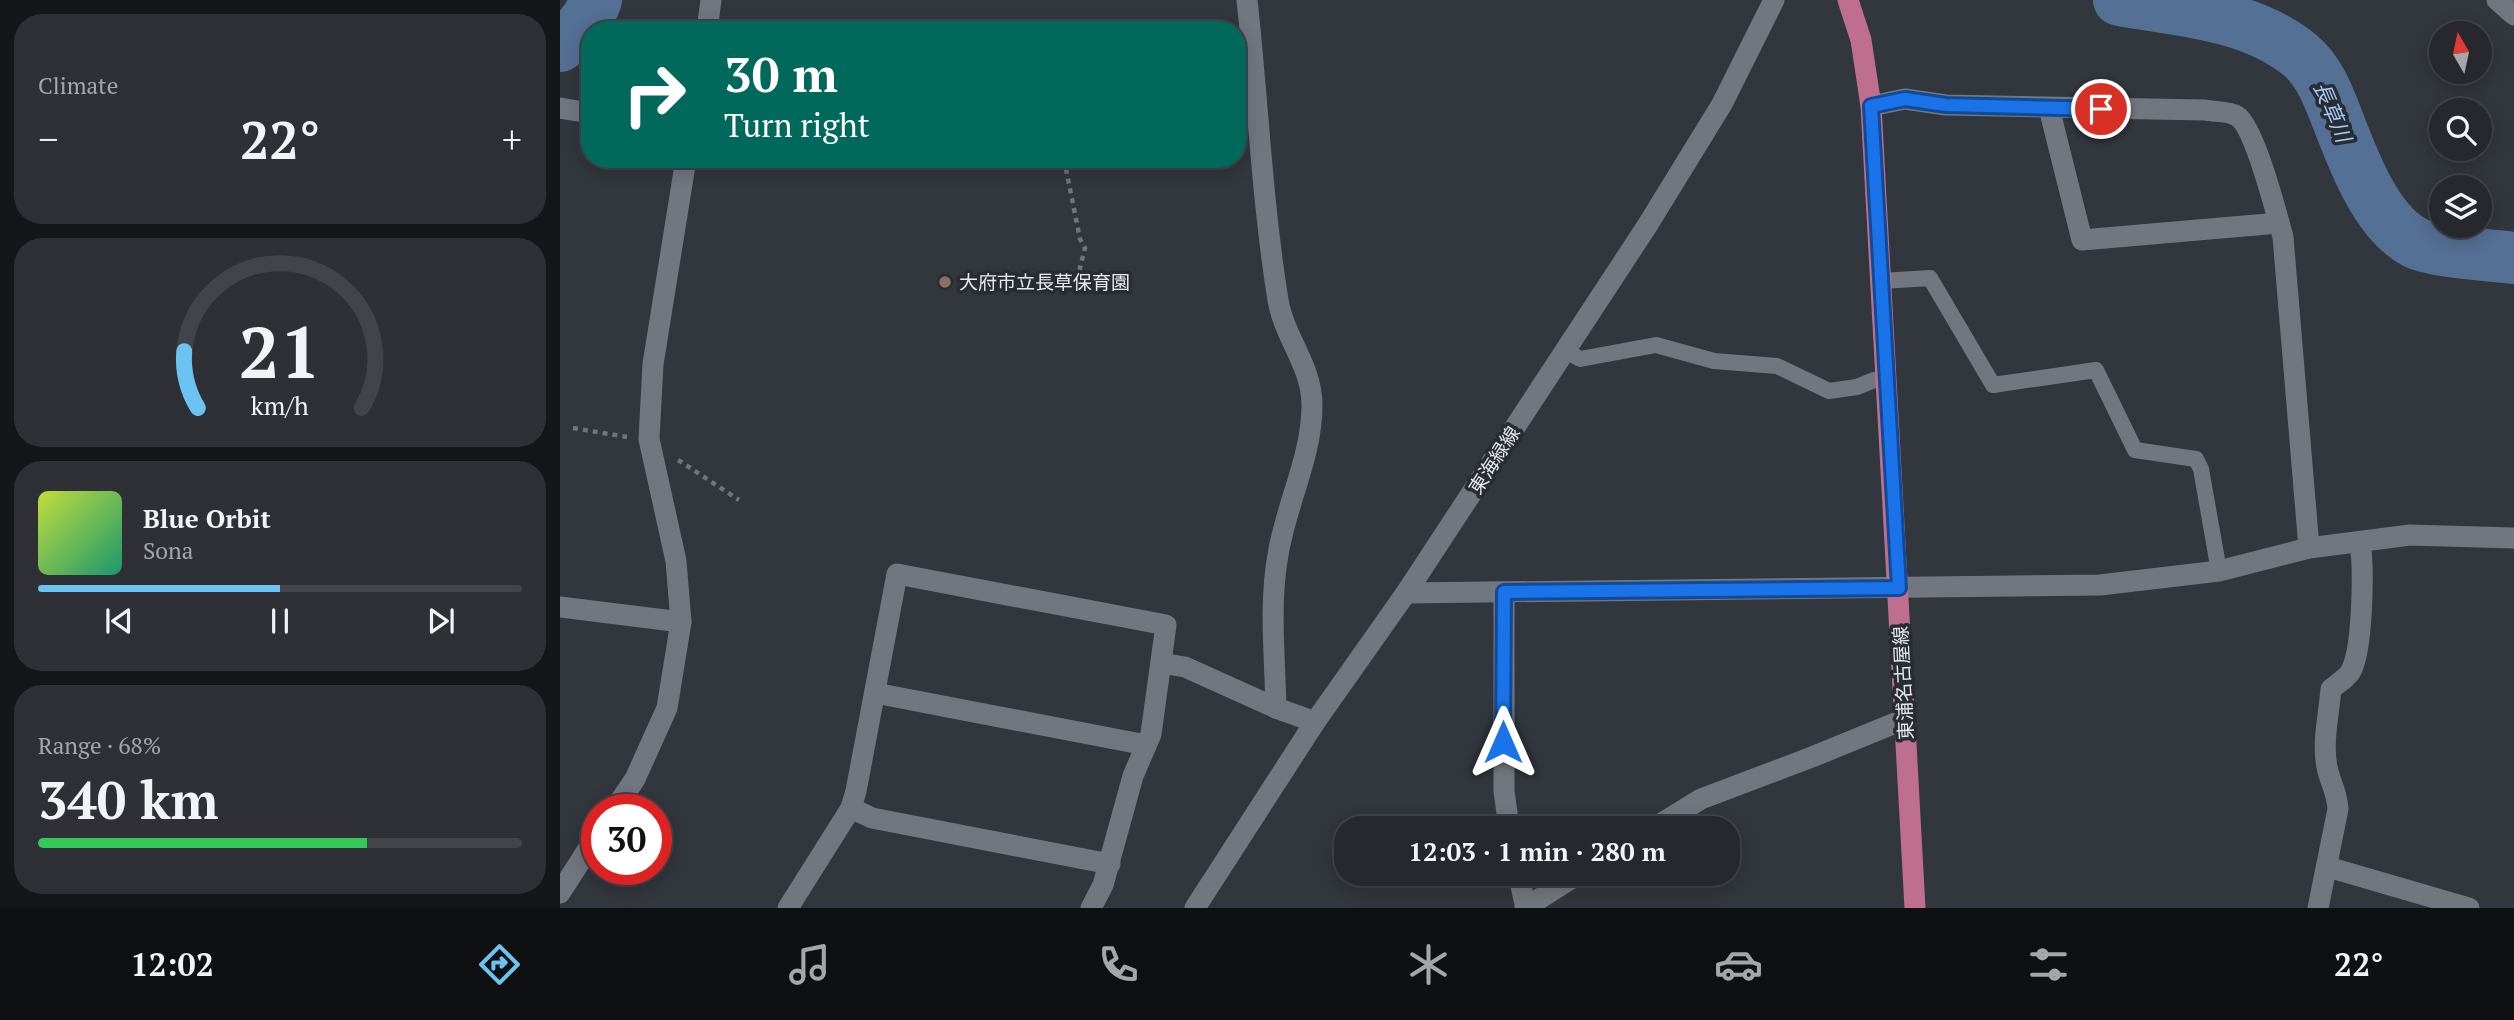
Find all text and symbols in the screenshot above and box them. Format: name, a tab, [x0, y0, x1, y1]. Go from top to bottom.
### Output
north arrow	[2429, 21, 2492, 84]
map controls	[2429, 21, 2492, 238]
text: 30 m	[724, 41, 838, 106]
icon: right	[609, 49, 700, 140]
text: Climate	[38, 70, 118, 101]
water label: 長草川	[2308, 77, 2359, 148]
pin	[2071, 79, 2131, 139]
icon: arrive	[2082, 90, 2120, 128]
button: search	[2429, 98, 2492, 161]
text: Turn right	[724, 104, 870, 146]
text: 22°	[240, 105, 320, 174]
text: −	[38, 114, 58, 164]
text: +	[502, 114, 522, 164]
button: layers	[2429, 175, 2492, 238]
place label: 大府市立長草保育園	[959, 269, 1130, 294]
marker: 大府市立長草保育園	[937, 274, 953, 290]
text: 21	[239, 303, 321, 400]
text: km/h	[251, 389, 309, 422]
street label: 東海緑線	[1462, 421, 1525, 498]
text: Blue Orbit	[143, 501, 271, 535]
text: Sona	[143, 535, 193, 566]
icon: previous	[100, 602, 138, 640]
icon: pause	[261, 602, 299, 640]
icon: next	[422, 602, 460, 640]
street label: 東浦名古屋線	[1887, 625, 1918, 741]
position arrow	[1466, 705, 1540, 779]
text: Range · 68%	[38, 730, 161, 761]
text: 340 km	[38, 765, 219, 834]
speed limit sign: 30	[581, 794, 672, 885]
text: 12:03 · 1 min · 280 m	[1408, 834, 1666, 868]
icon: directions	[475, 940, 524, 989]
icon: music	[785, 940, 834, 989]
icon: phone	[1094, 940, 1143, 989]
icon: climate	[1404, 940, 1453, 989]
icon: car	[1714, 940, 1763, 989]
icon: filters	[2024, 940, 2073, 989]
text: 12:02	[130, 943, 214, 985]
text: 22°	[2334, 943, 2383, 985]

